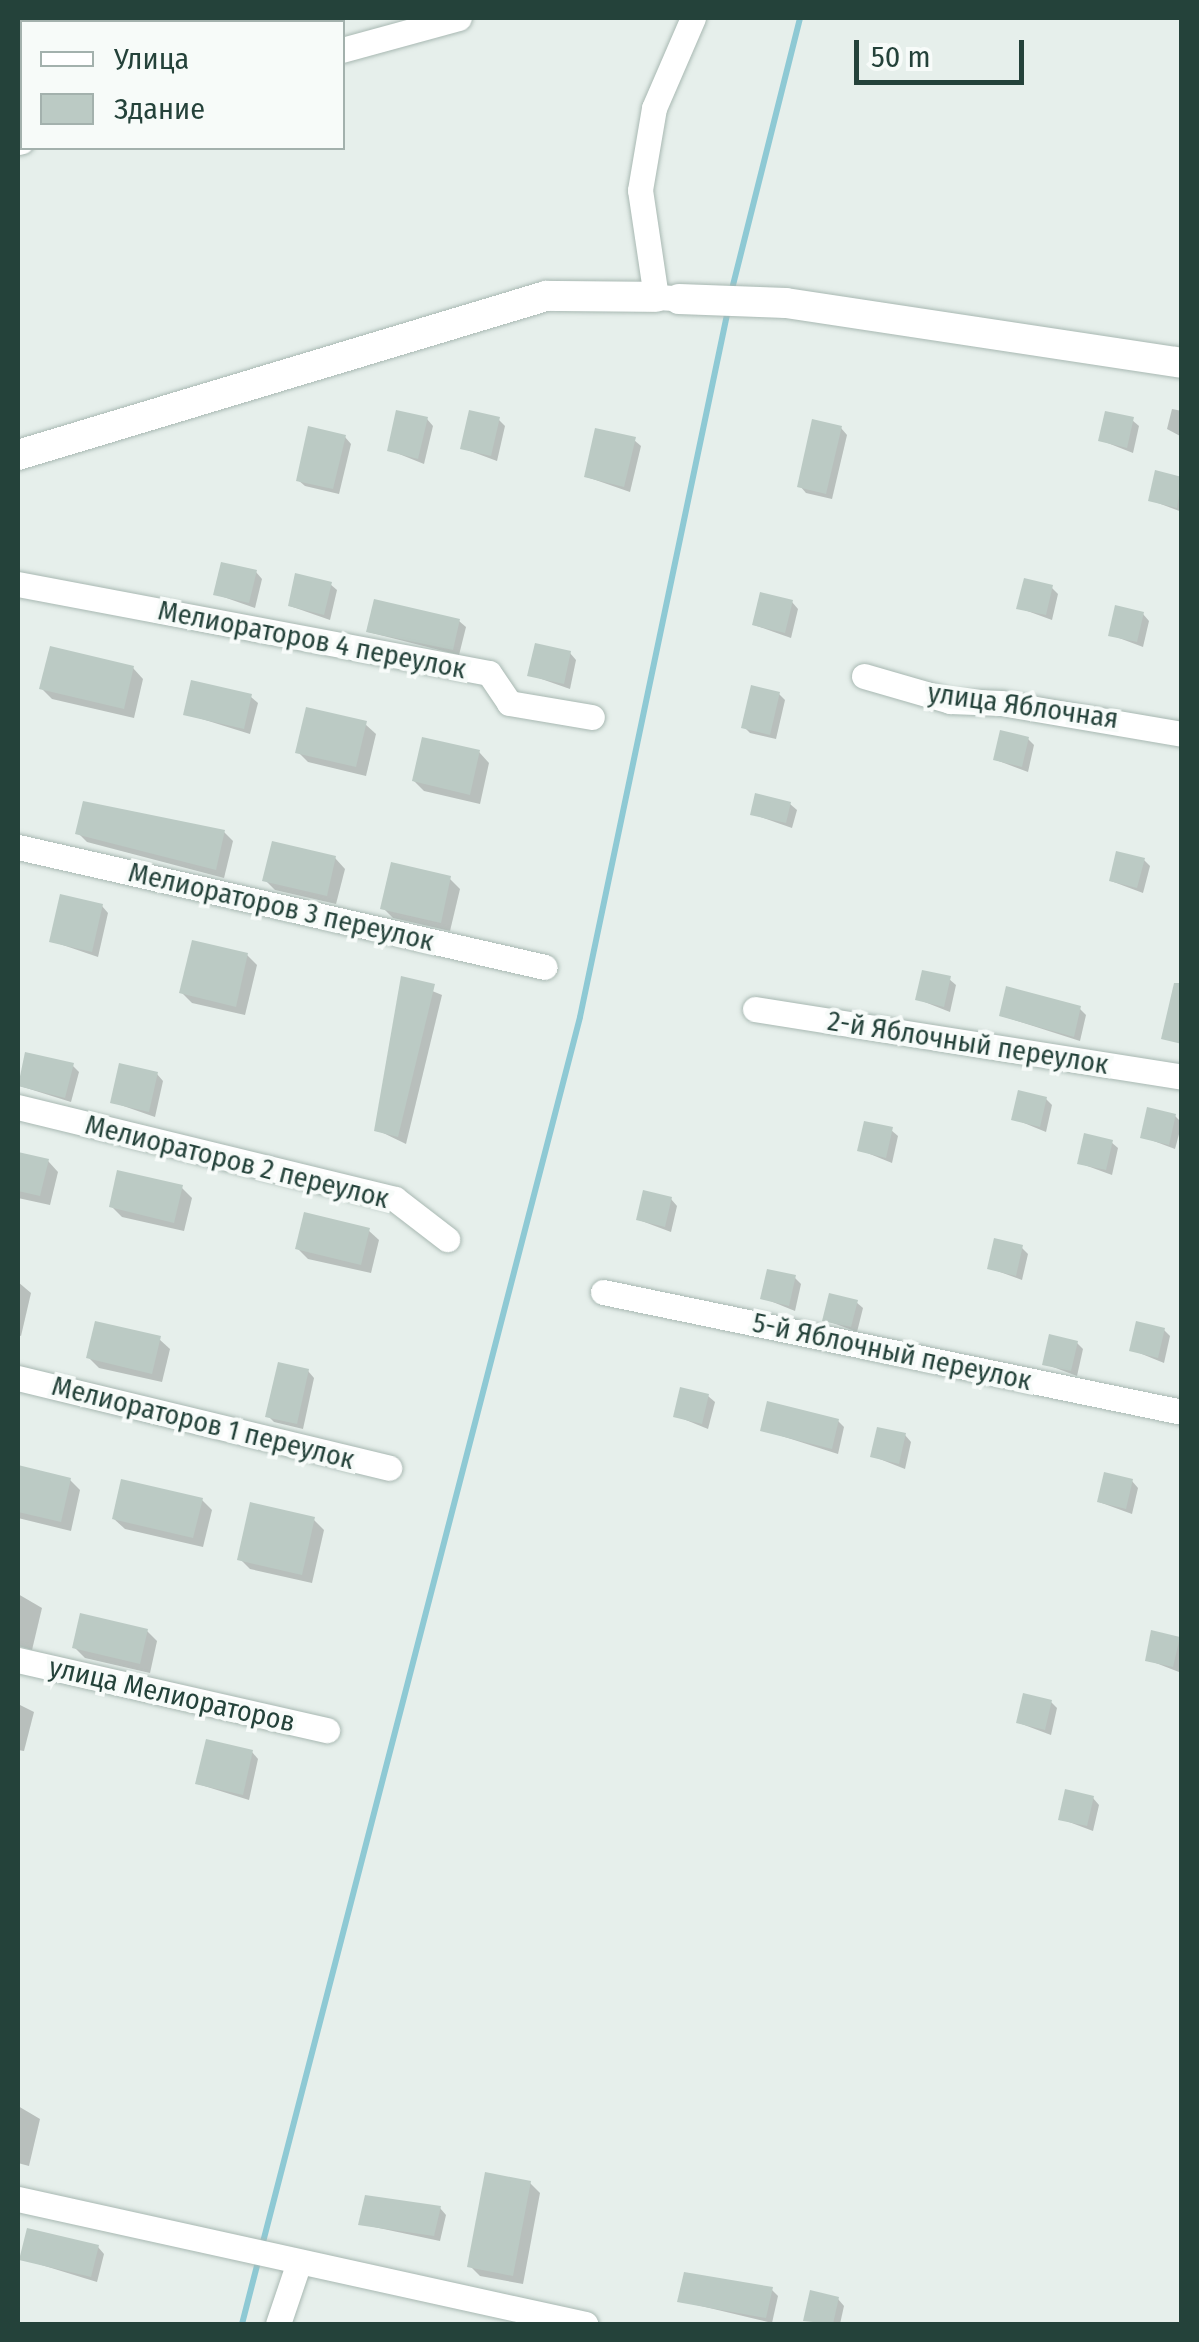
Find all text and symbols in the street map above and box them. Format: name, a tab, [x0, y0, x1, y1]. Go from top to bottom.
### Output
legend	[20, 20, 345, 150]
scale bar	[859, 20, 1029, 82]
text: 50 m	[871, 39, 931, 75]
text: Улица	[114, 41, 189, 77]
text: Здание	[114, 91, 205, 127]
street label: Мелиораторов 4 переулок	[155, 594, 469, 686]
street label: улица Яблочная	[926, 676, 1120, 736]
street label: Мелиораторов 3 переулок	[125, 856, 437, 958]
street label: 2-й Яблочный переулок	[825, 1004, 1111, 1082]
street label: Мелиораторов 2 переулок	[82, 1108, 392, 1216]
street label: 5-й Яблочный переулок	[749, 1306, 1035, 1398]
street label: Мелиораторов 1 переулок	[48, 1369, 358, 1477]
street label: улица Мелиораторов	[46, 1650, 298, 1740]

